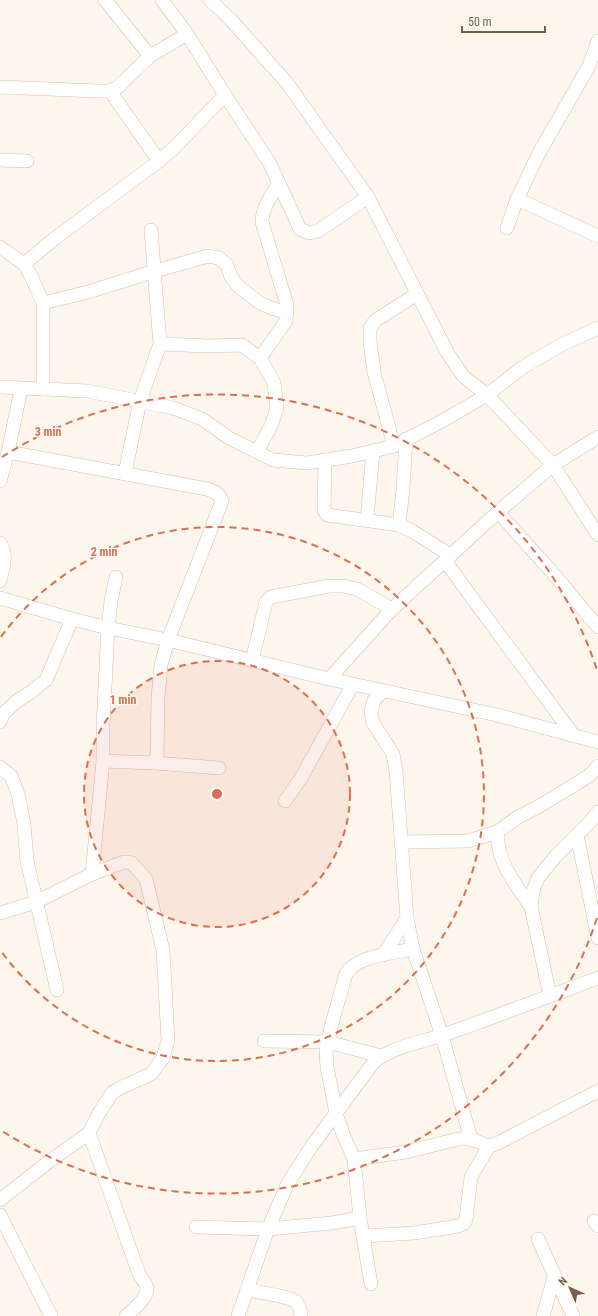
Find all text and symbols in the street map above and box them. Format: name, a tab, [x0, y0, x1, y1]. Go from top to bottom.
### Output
scale bar	[462, 8, 545, 34]
text: 50 m	[468, 15, 492, 29]
text: 3 min	[35, 425, 61, 439]
text: 2 min	[91, 545, 117, 559]
text: 1 min	[110, 693, 136, 707]
centre of rings	[210, 787, 224, 801]
north arrow	[550, 1268, 590, 1308]
text: N	[556, 1274, 570, 1288]

